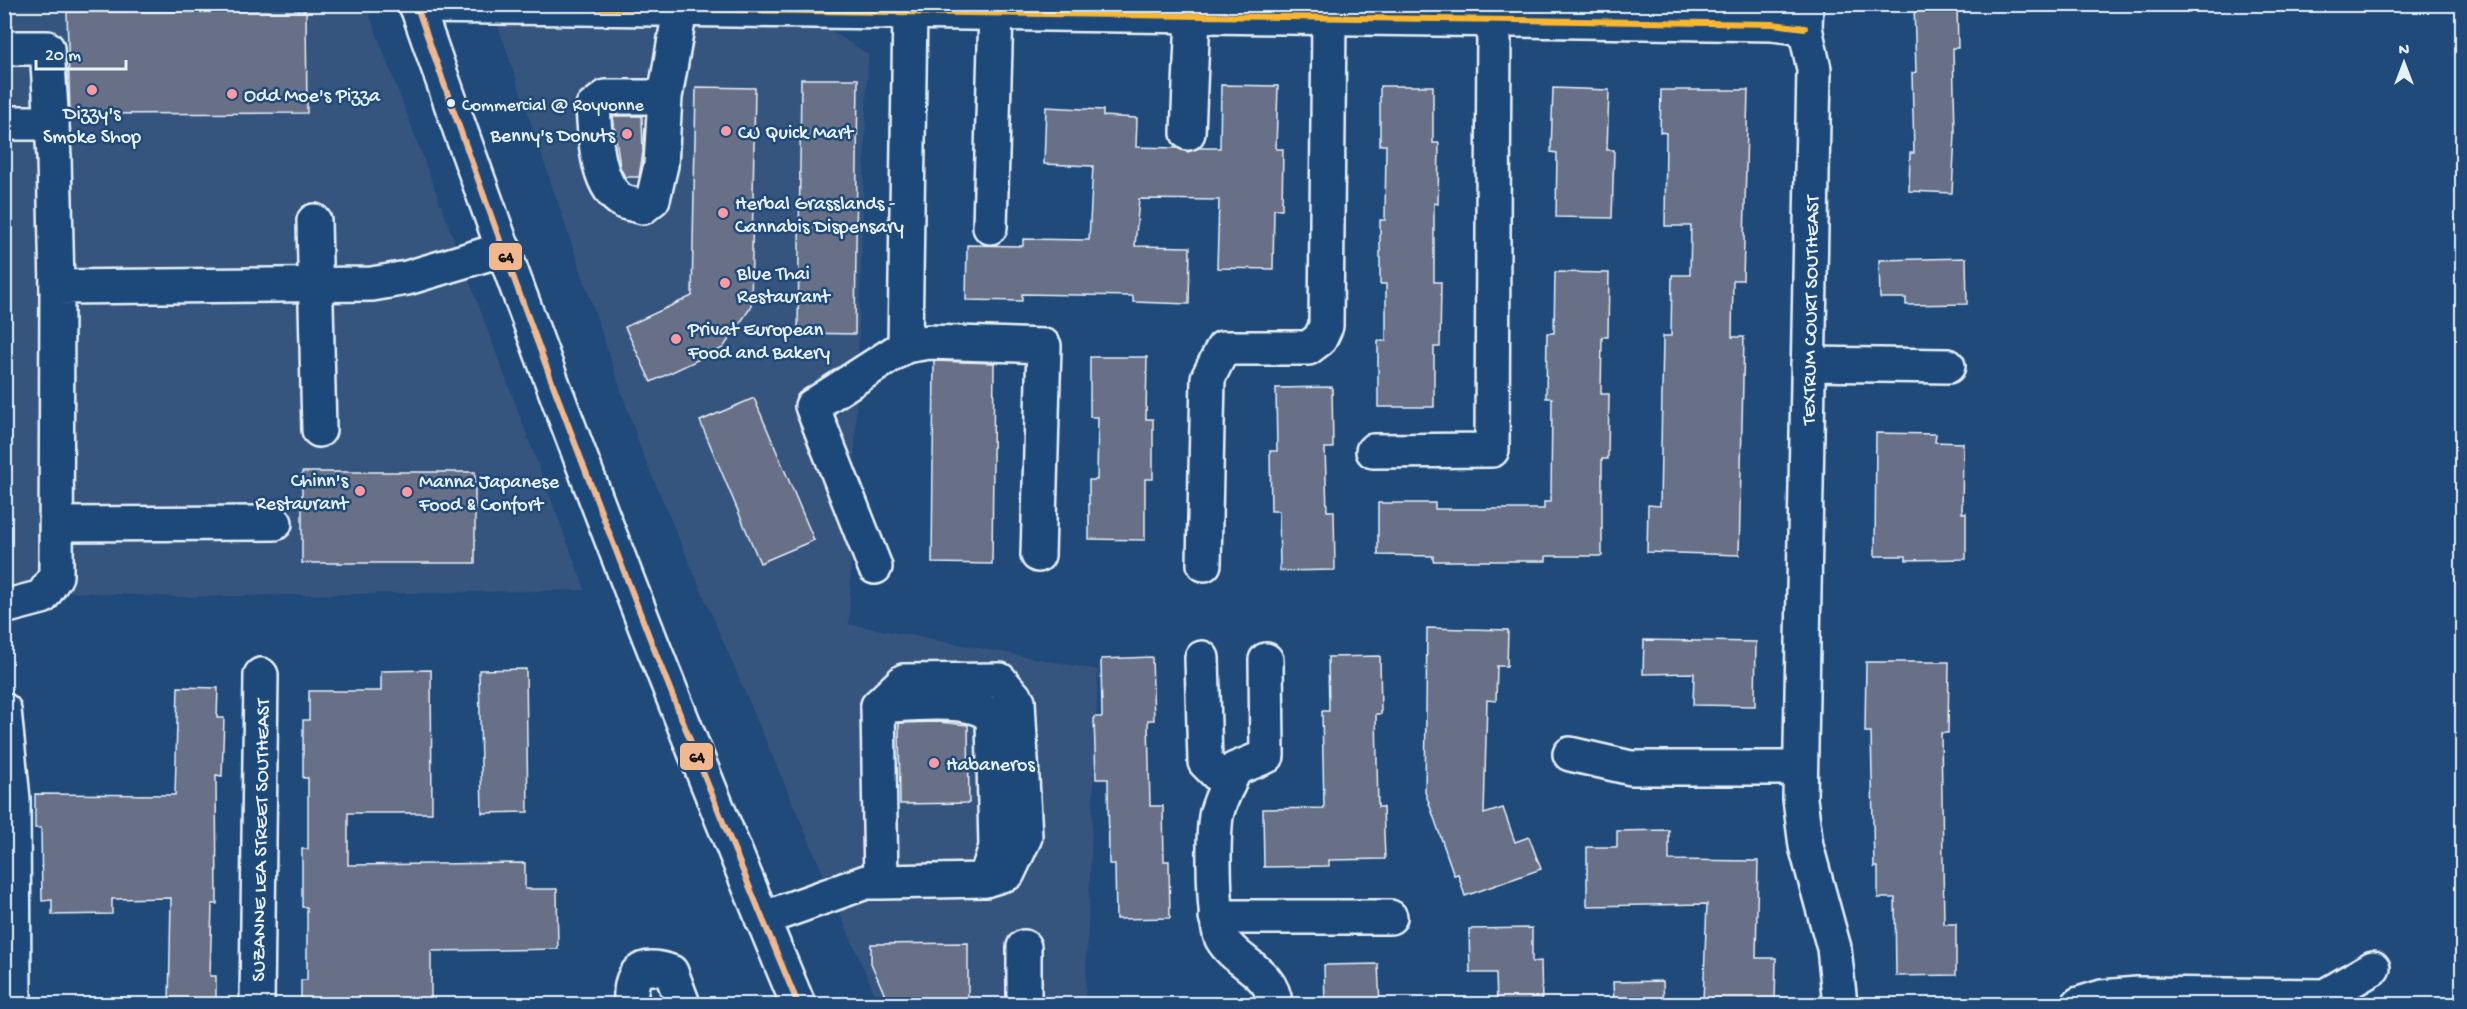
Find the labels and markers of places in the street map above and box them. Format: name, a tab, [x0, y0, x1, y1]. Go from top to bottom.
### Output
marker: Dizzy's Smoke Shop	[85, 83, 99, 97]
place label: Odd Moe's Pizza	[244, 86, 381, 109]
marker: Odd Moe's Pizza	[225, 87, 239, 101]
place label: Commercial @ Royvonne	[462, 96, 645, 117]
marker: Commercial @ Royvonne	[445, 97, 457, 109]
place label: Dizzy's Smoke Shop	[43, 104, 141, 150]
place label: CU Quick Mart	[738, 123, 855, 146]
marker: CU Quick Mart	[719, 124, 733, 138]
place label: Benny's Donuts	[490, 126, 616, 149]
marker: Benny's Donuts	[620, 127, 634, 141]
place label: Herbal Grasslands - Cannabis Dispensary	[735, 194, 904, 240]
marker: Herbal Grasslands - Cannabis Dispensary	[716, 206, 730, 220]
place label: Blue Thai Restaurant	[736, 264, 832, 310]
marker: Blue Thai Restaurant	[718, 276, 732, 290]
place label: Privat European Food and Bakery	[687, 320, 830, 366]
marker: Privat European Food and Bakery	[669, 332, 683, 346]
place label: Chinn's Restaurant	[255, 471, 350, 517]
place label: Manna Japanese Food & Confort	[418, 472, 560, 518]
marker: Chinn's Restaurant	[353, 484, 367, 498]
marker: Manna Japanese Food & Confort	[400, 485, 414, 499]
place label: Habaneros	[946, 755, 1035, 778]
marker: Habaneros	[927, 756, 941, 770]

